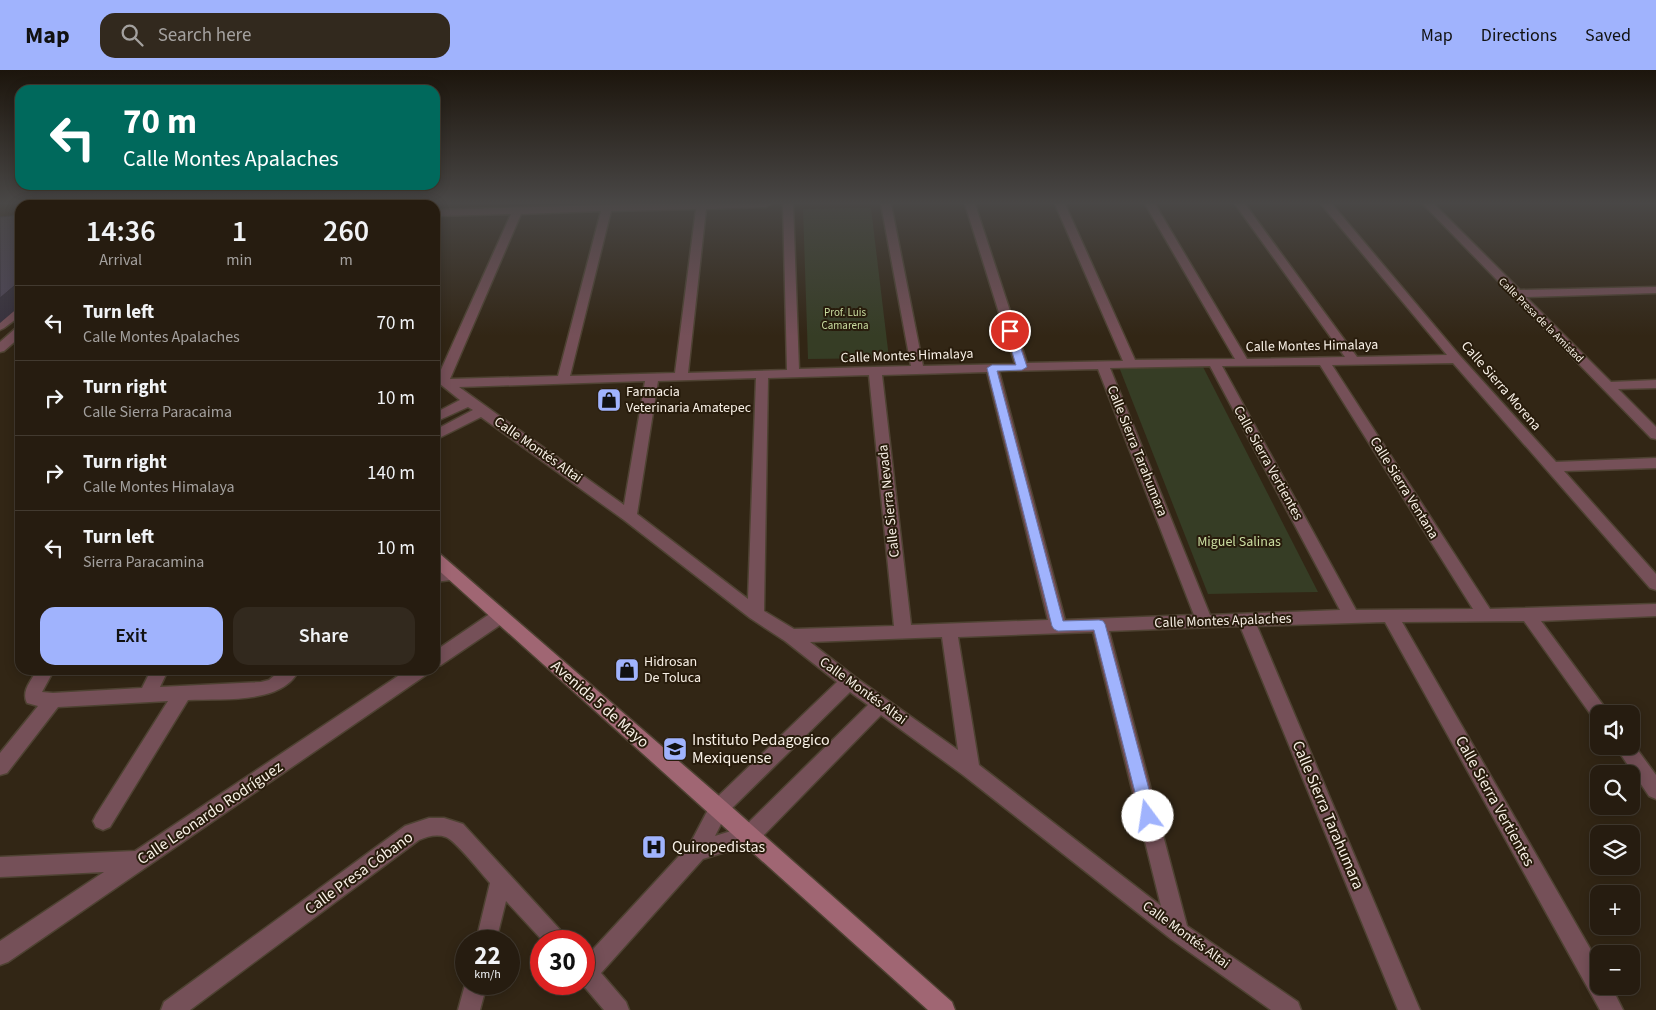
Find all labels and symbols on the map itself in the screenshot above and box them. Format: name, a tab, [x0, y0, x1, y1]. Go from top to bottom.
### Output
street label: Calle Presa de la Amistad	[1495, 274, 1587, 366]
park label: Prof. Luis Camarena	[821, 305, 869, 333]
pin	[989, 310, 1031, 352]
street label: Calle Montes Himalaya	[1245, 335, 1379, 357]
street label: Calle Sierra Morena	[1456, 337, 1546, 435]
street label: Calle Montes Himalaya	[840, 344, 974, 368]
place label: Farmacia Veterinaria Amatepec	[626, 382, 752, 418]
street label: Calle Sierra Tarahumara	[1102, 383, 1172, 519]
shop icon: Farmacia Veterinaria Amatepec	[596, 387, 622, 413]
street label: Calle Sierra Vertientes	[1228, 402, 1308, 524]
street label: Calle Montés Altai	[490, 412, 586, 488]
street label: Calle Sierra Ventana	[1365, 433, 1443, 543]
street label: Calle Sierra Nevada	[873, 444, 905, 558]
park label: Miguel Salinas	[1197, 532, 1281, 552]
street label: Calle Montes Apalaches	[1154, 609, 1292, 633]
place label: Hidrosan De Toluca	[644, 652, 701, 688]
street label: Calle Montés Altai	[815, 652, 911, 730]
street label: Avenida 5 de Mayo	[546, 655, 654, 753]
shop icon: Hidrosan De Toluca	[614, 657, 640, 683]
place label: Instituto Pedagogico Mexiquense	[692, 729, 830, 769]
street label: Calle Sierra Vertientes	[1450, 732, 1540, 871]
school or university icon: Instituto Pedagogico Mexiquense	[662, 736, 688, 762]
street label: Calle Sierra Tarahumara	[1287, 737, 1369, 893]
street label: Calle Leonardo Rodríguez	[133, 756, 287, 870]
position arrow	[1121, 789, 1173, 841]
street label: Calle Presa Cóbano	[300, 826, 418, 920]
hospital icon: Quiropedistas	[641, 834, 667, 860]
place label: Quiropedistas	[672, 836, 765, 858]
street label: Calle Montés Altai	[1138, 896, 1234, 974]
speed limit sign: 30	[530, 930, 595, 995]

